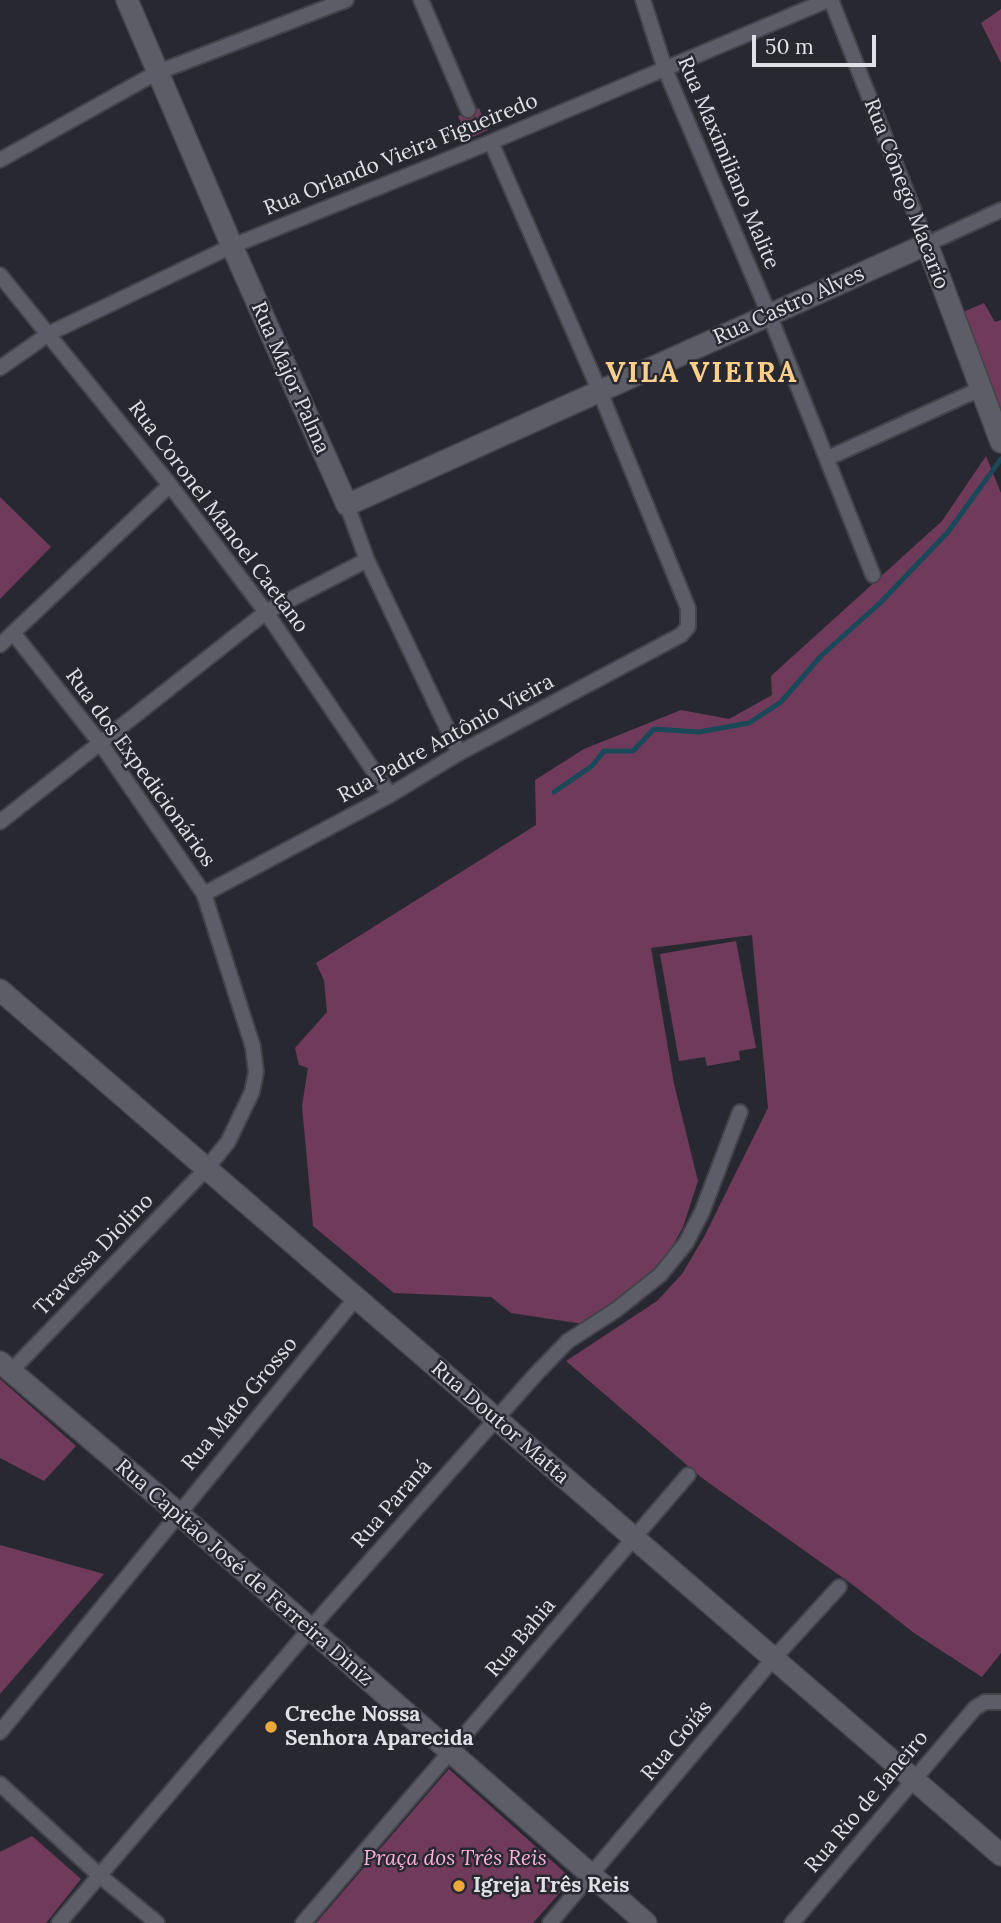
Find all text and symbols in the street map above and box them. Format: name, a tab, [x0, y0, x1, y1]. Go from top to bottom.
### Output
scale bar	[756, 21, 880, 65]
text: 50 m	[765, 33, 814, 60]
street label: Rua Maximiliano Malite	[672, 53, 784, 273]
street label: Rua Orlando Vieira Figueiredo	[260, 88, 542, 222]
street label: Rua Cônego Macario	[858, 95, 954, 293]
street label: Rua Castro Alves	[710, 261, 868, 351]
street label: Rua Major Palma	[245, 298, 335, 458]
district label: VILA VIEIRA	[607, 357, 797, 391]
street label: Rua Coronel Manoel Caetano	[122, 396, 314, 638]
street label: Rua dos Expedicionários	[60, 664, 220, 872]
street label: Rua Padre Antônio Vieira	[334, 669, 558, 809]
street label: Travessa Diolino	[29, 1188, 159, 1322]
street label: Rua Mato Grosso	[177, 1332, 303, 1476]
street label: Rua Doutor Matta	[426, 1356, 574, 1490]
street label: Rua Capitão José de Ferreira Diniz	[110, 1454, 378, 1692]
street label: Rua Paraná	[347, 1455, 437, 1553]
street label: Rua Bahia	[481, 1593, 561, 1683]
street label: Rua Goiás	[636, 1696, 718, 1786]
place label: Creche Nossa Senhora Aparecida	[285, 1702, 473, 1752]
marker: Creche Nossa Senhora Aparecida	[263, 1719, 279, 1735]
street label: Rua Rio de Janeiro	[800, 1726, 934, 1878]
park label: Praça dos Três Reis	[363, 1846, 547, 1872]
place label: Igreja Três Reis	[473, 1873, 629, 1899]
marker: Igreja Três Reis	[451, 1878, 467, 1894]

